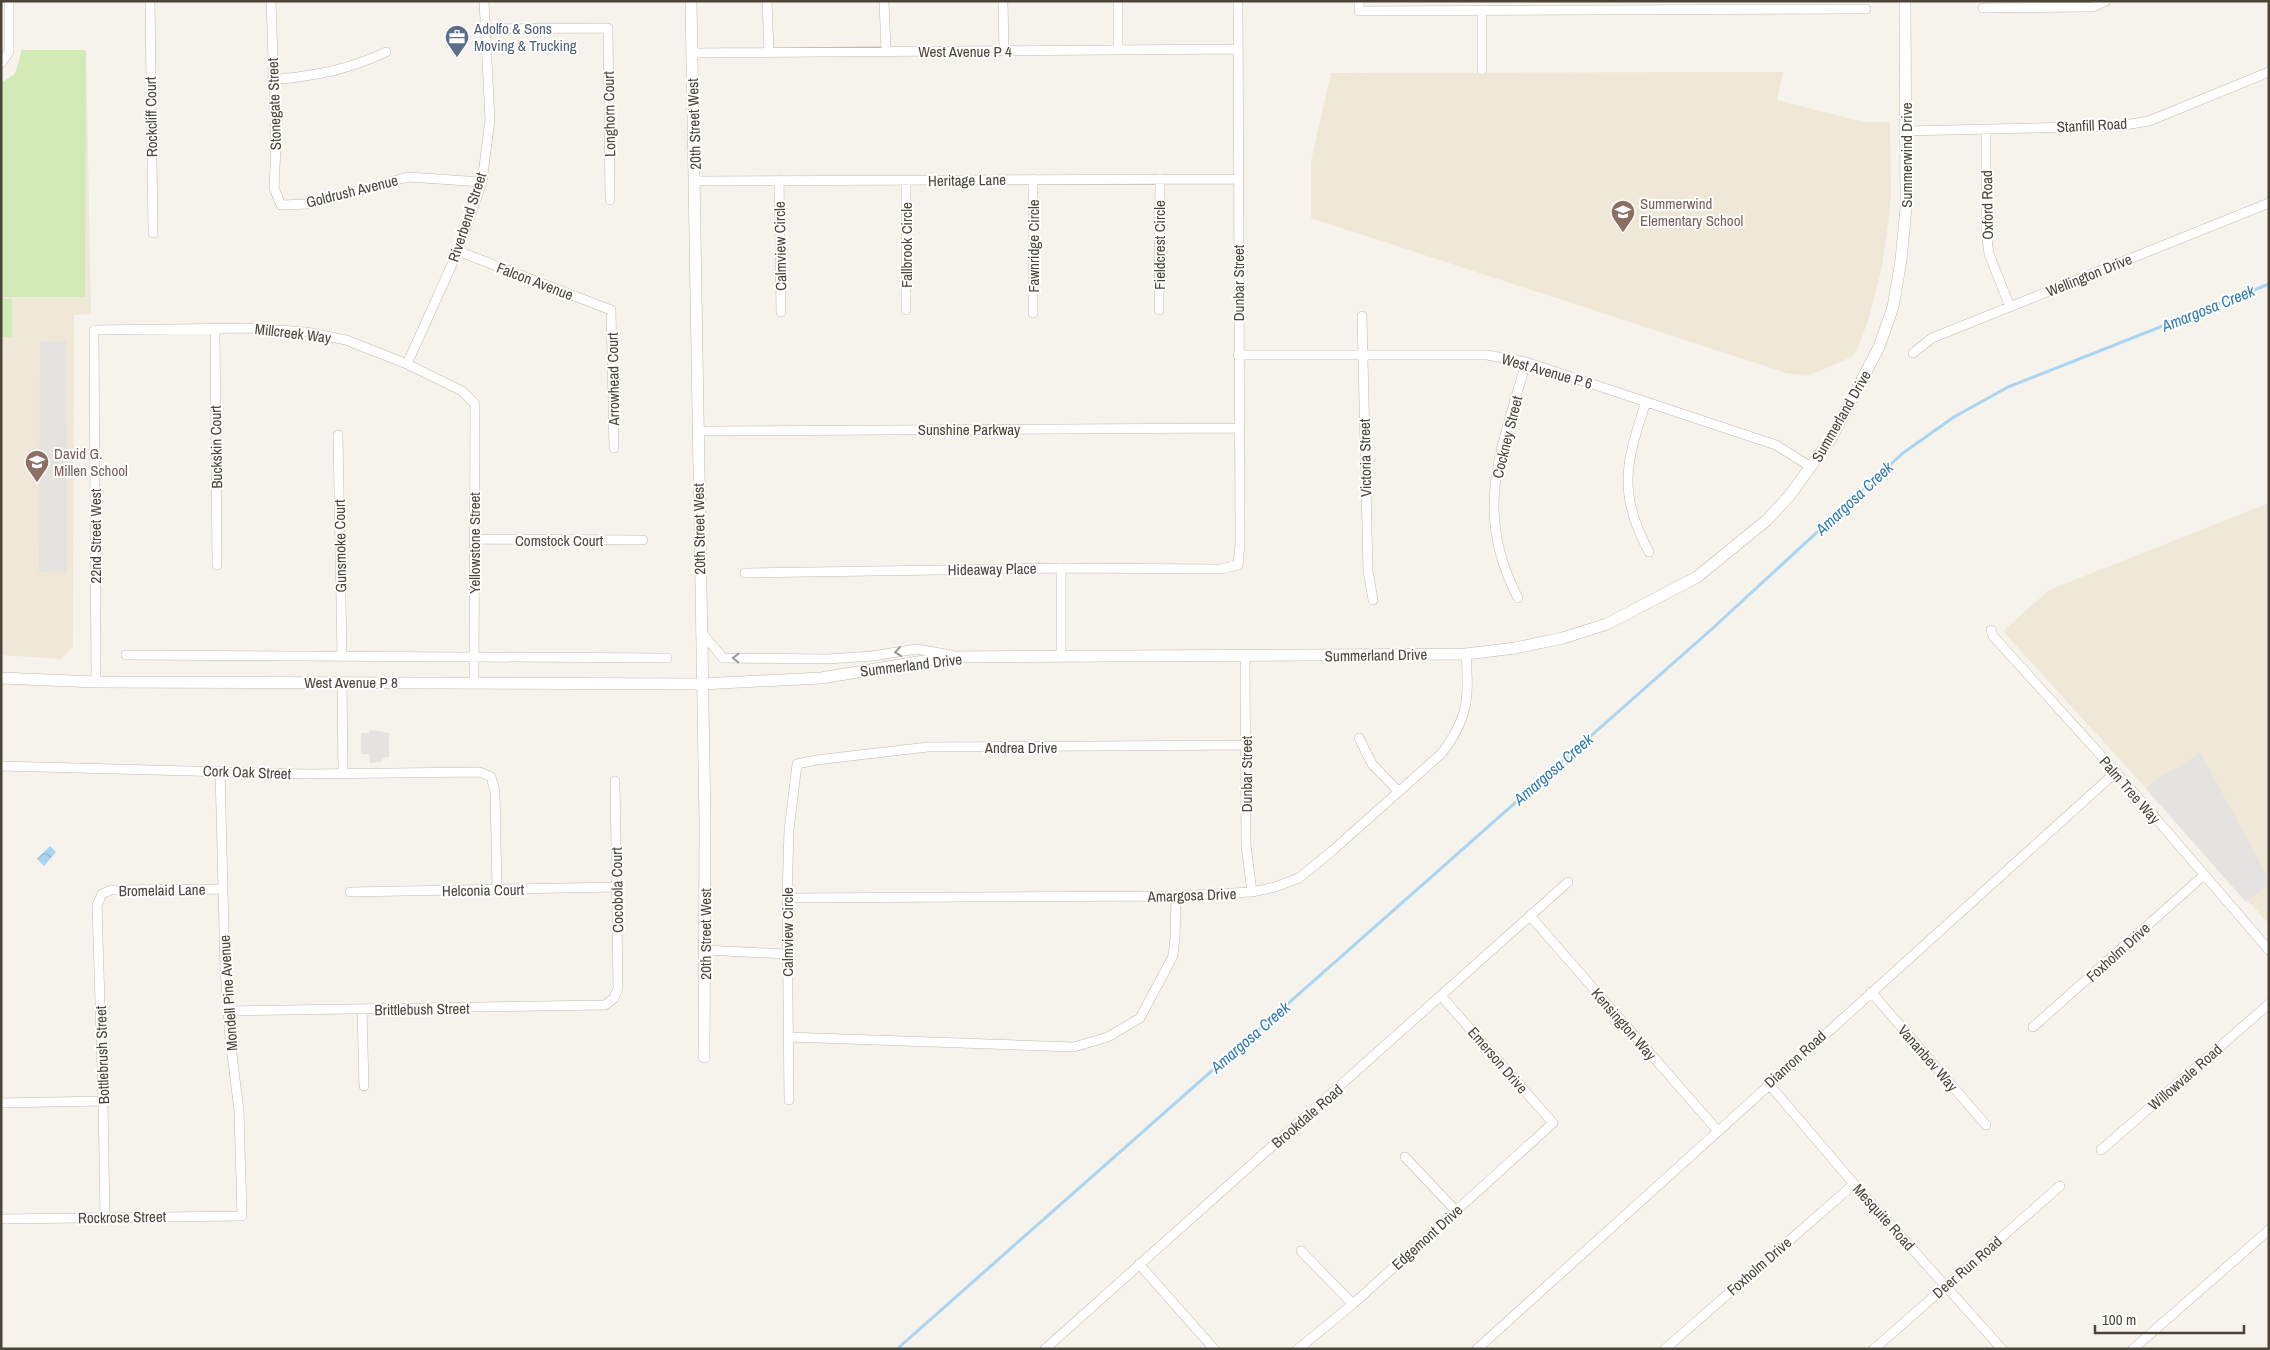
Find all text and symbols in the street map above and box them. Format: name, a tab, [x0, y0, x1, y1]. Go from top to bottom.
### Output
place label: Adolfo & Sons Moving & Trucking	[473, 18, 577, 56]
office icon: Adolfo & Sons Moving & Trucking	[444, 24, 470, 58]
street label: West Avenue P 4	[918, 41, 1012, 62]
street label: Stonegate Street	[262, 57, 286, 151]
street label: Longhorn Court	[598, 71, 620, 157]
street label: Rockcliff Court	[140, 76, 162, 157]
street label: 20th Street West	[682, 77, 706, 170]
street label: Summerwind Drive	[1896, 102, 1917, 208]
street label: Stanfill Road	[2056, 113, 2128, 137]
street label: Goldrush Avenue	[304, 169, 400, 213]
street label: Riverbend Street	[443, 169, 492, 264]
street label: Heritage Lane	[928, 169, 1006, 191]
street label: Oxford Road	[1976, 170, 1998, 240]
place label: Summerwind Elementary School	[1640, 193, 1743, 231]
street label: Fawnridge Circle	[1023, 199, 1044, 293]
school or university icon: Summerwind Elementary School	[1610, 199, 1636, 233]
street label: Fieldcrest Circle	[1149, 200, 1170, 290]
street label: Calmview Circle	[769, 201, 791, 291]
street label: Fallbrook Circle	[896, 202, 917, 288]
street label: Dunbar Street	[1228, 244, 1249, 321]
street label: Wellington Drive	[2043, 248, 2135, 302]
street label: Falcon Avenue	[494, 257, 577, 305]
water label: Amargosa Creek	[2157, 279, 2258, 337]
street label: Millcreek Way	[254, 318, 333, 348]
street label: Arrowhead Court	[602, 332, 624, 427]
street label: West Avenue P 6	[1499, 348, 1595, 394]
street label: Summerland Drive	[1806, 366, 1876, 466]
street label: Cockney Street	[1487, 393, 1527, 480]
street label: Buckskin Court	[205, 405, 227, 489]
street label: Victoria Street	[1354, 418, 1376, 497]
street label: Sunshine Parkway	[918, 419, 1021, 440]
place label: David G. Millen School	[54, 443, 128, 481]
school or university icon: David G. Millen School	[24, 449, 50, 483]
water label: Amargosa Creek	[1810, 456, 1898, 540]
street label: 20th Street West	[688, 483, 710, 575]
street label: 22nd Street West	[85, 488, 106, 583]
street label: Yellowstone Street	[464, 492, 485, 594]
street label: Gunsmoke Court	[329, 499, 351, 593]
street label: Comstock Court	[515, 530, 604, 551]
street label: Hideaway Place	[947, 558, 1037, 580]
street label: Summerland Drive	[1325, 644, 1428, 666]
one-way arrow	[894, 646, 902, 656]
street label: Summerland Drive	[859, 648, 963, 682]
one-way arrow	[732, 653, 740, 663]
street label: West Avenue P 8	[304, 672, 398, 693]
water label: Amargosa Creek	[1508, 728, 1598, 810]
street label: Dunbar Street	[1236, 735, 1257, 812]
street label: Andrea Drive	[984, 737, 1057, 758]
street label: Palm Tree Way	[2095, 752, 2166, 829]
street label: Cork Oak Street	[203, 760, 292, 784]
street label: Cocobola Court	[606, 847, 628, 933]
street label: Bromelaid Lane	[118, 879, 206, 901]
street label: Helconia Court	[442, 879, 525, 901]
street label: Amargosa Drive	[1146, 883, 1237, 907]
street label: Calmview Circle	[777, 887, 798, 977]
street label: 20th Street West	[695, 888, 716, 980]
street label: Foxholm Drive	[2081, 918, 2155, 986]
street label: Mondell Pine Avenue	[213, 934, 243, 1052]
street label: Kensington Way	[1587, 983, 1662, 1065]
water label: Amargosa Creek	[1205, 996, 1295, 1078]
street label: Brittlebush Street	[374, 998, 470, 1020]
street label: Bottlebrush Street	[90, 1005, 114, 1105]
street label: Vananbev Way	[1893, 1020, 1963, 1096]
street label: Emerson Drive	[1463, 1022, 1533, 1098]
street label: Dianron Road	[1760, 1026, 1830, 1092]
street label: Willowvale Road	[2144, 1039, 2226, 1115]
street label: Brookdale Road	[1267, 1079, 1347, 1153]
street label: Mesquite Road	[1848, 1179, 1920, 1255]
street label: Edgemont Drive	[1387, 1199, 1467, 1275]
street label: Rockrose Street	[78, 1206, 167, 1228]
street label: Deer Run Road	[1928, 1231, 2006, 1303]
street label: Foxholm Drive	[1722, 1232, 1796, 1300]
scale bar	[2095, 1302, 2244, 1334]
text: 100 m	[2102, 1309, 2136, 1330]

